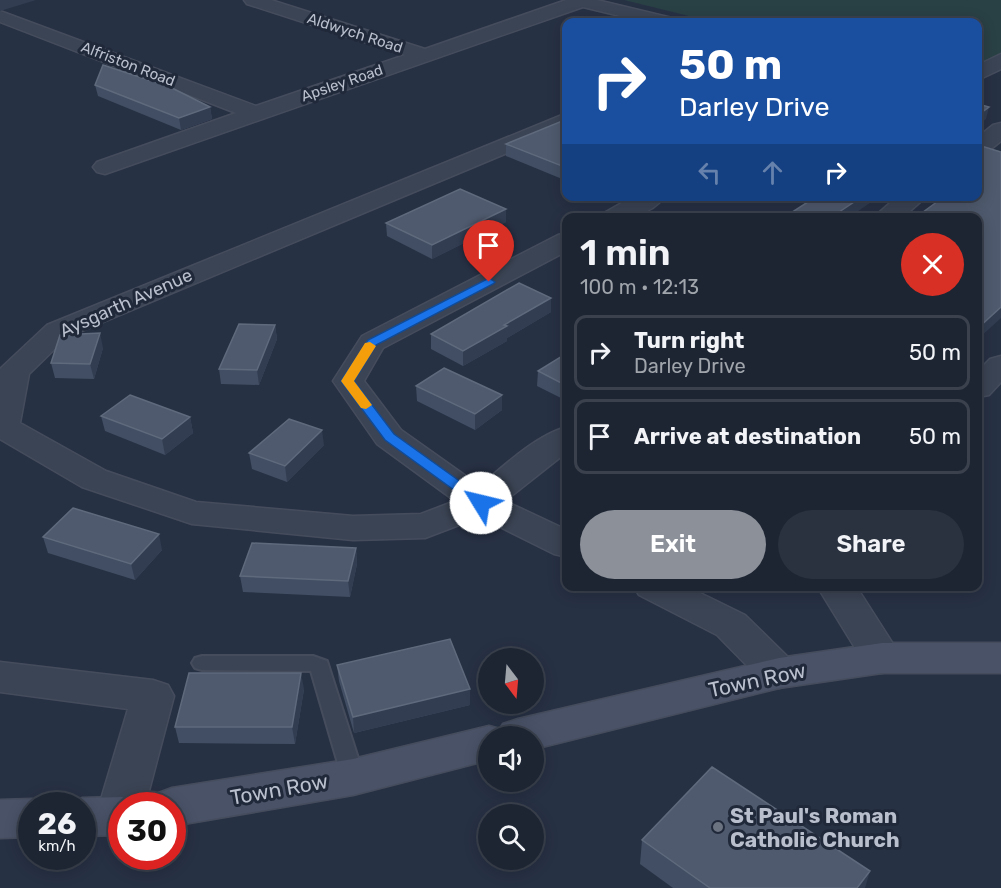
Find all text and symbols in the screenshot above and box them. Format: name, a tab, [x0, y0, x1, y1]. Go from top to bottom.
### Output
street label: Aldwych Road	[305, 9, 405, 57]
street label: Alfriston Road	[78, 38, 178, 90]
text: 50 m	[679, 40, 782, 90]
icon: right	[580, 42, 658, 120]
street label: Apsley Road	[299, 61, 385, 105]
text: Darley Drive	[679, 91, 830, 123]
icon: left	[693, 156, 726, 189]
icon: ahead	[756, 156, 789, 189]
icon: right	[819, 156, 852, 189]
pin	[463, 220, 514, 282]
icon: arrive	[472, 229, 505, 262]
text: 1 min	[580, 231, 671, 274]
button: close	[901, 233, 964, 296]
street label: Aysgarth Avenue	[56, 264, 196, 342]
text: 100 m · 12:13	[580, 275, 699, 299]
text: Turn right	[634, 327, 744, 354]
icon: right	[583, 336, 616, 369]
text: 50 m	[909, 339, 961, 366]
text: Darley Drive	[634, 354, 746, 378]
icon: arrive	[583, 420, 616, 453]
text: Arrive at destination	[634, 423, 861, 450]
text: 50 m	[909, 423, 961, 450]
position arrow	[449, 471, 513, 535]
button: Exit	[580, 510, 766, 579]
button: Share	[778, 510, 964, 579]
north arrow	[478, 648, 544, 714]
map controls	[478, 648, 544, 870]
street label: Town Row	[706, 657, 808, 703]
button: sound	[478, 726, 544, 792]
street label: Town Row	[228, 768, 330, 810]
speed limit sign: 30	[108, 792, 186, 870]
place label: St Paul's Roman Catholic Church	[730, 803, 900, 852]
button: search	[478, 804, 544, 870]
text: 26	[37, 806, 77, 842]
marker: St Paul's Roman Catholic Church	[711, 820, 725, 834]
text: km/h	[38, 837, 76, 855]

